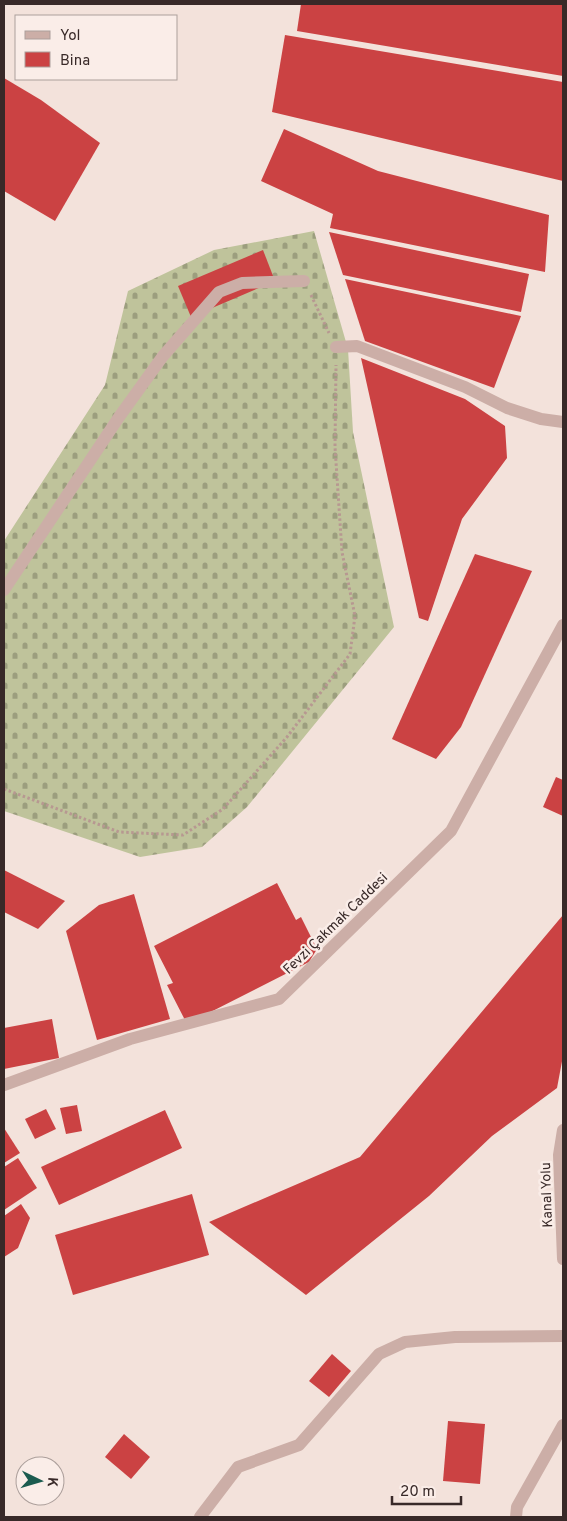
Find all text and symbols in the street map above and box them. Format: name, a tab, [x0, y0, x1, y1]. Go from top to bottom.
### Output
legend	[15, 15, 178, 80]
text: Yol	[60, 27, 81, 46]
text: Bina	[60, 52, 90, 71]
street label: Fevzi Çakmak Caddesi	[280, 870, 392, 978]
street label: Kanal Yolu	[538, 1162, 557, 1228]
north arrow	[15, 1456, 65, 1506]
scale bar	[392, 1474, 461, 1506]
text: K	[43, 1476, 60, 1488]
text: 20 m	[400, 1483, 435, 1502]

